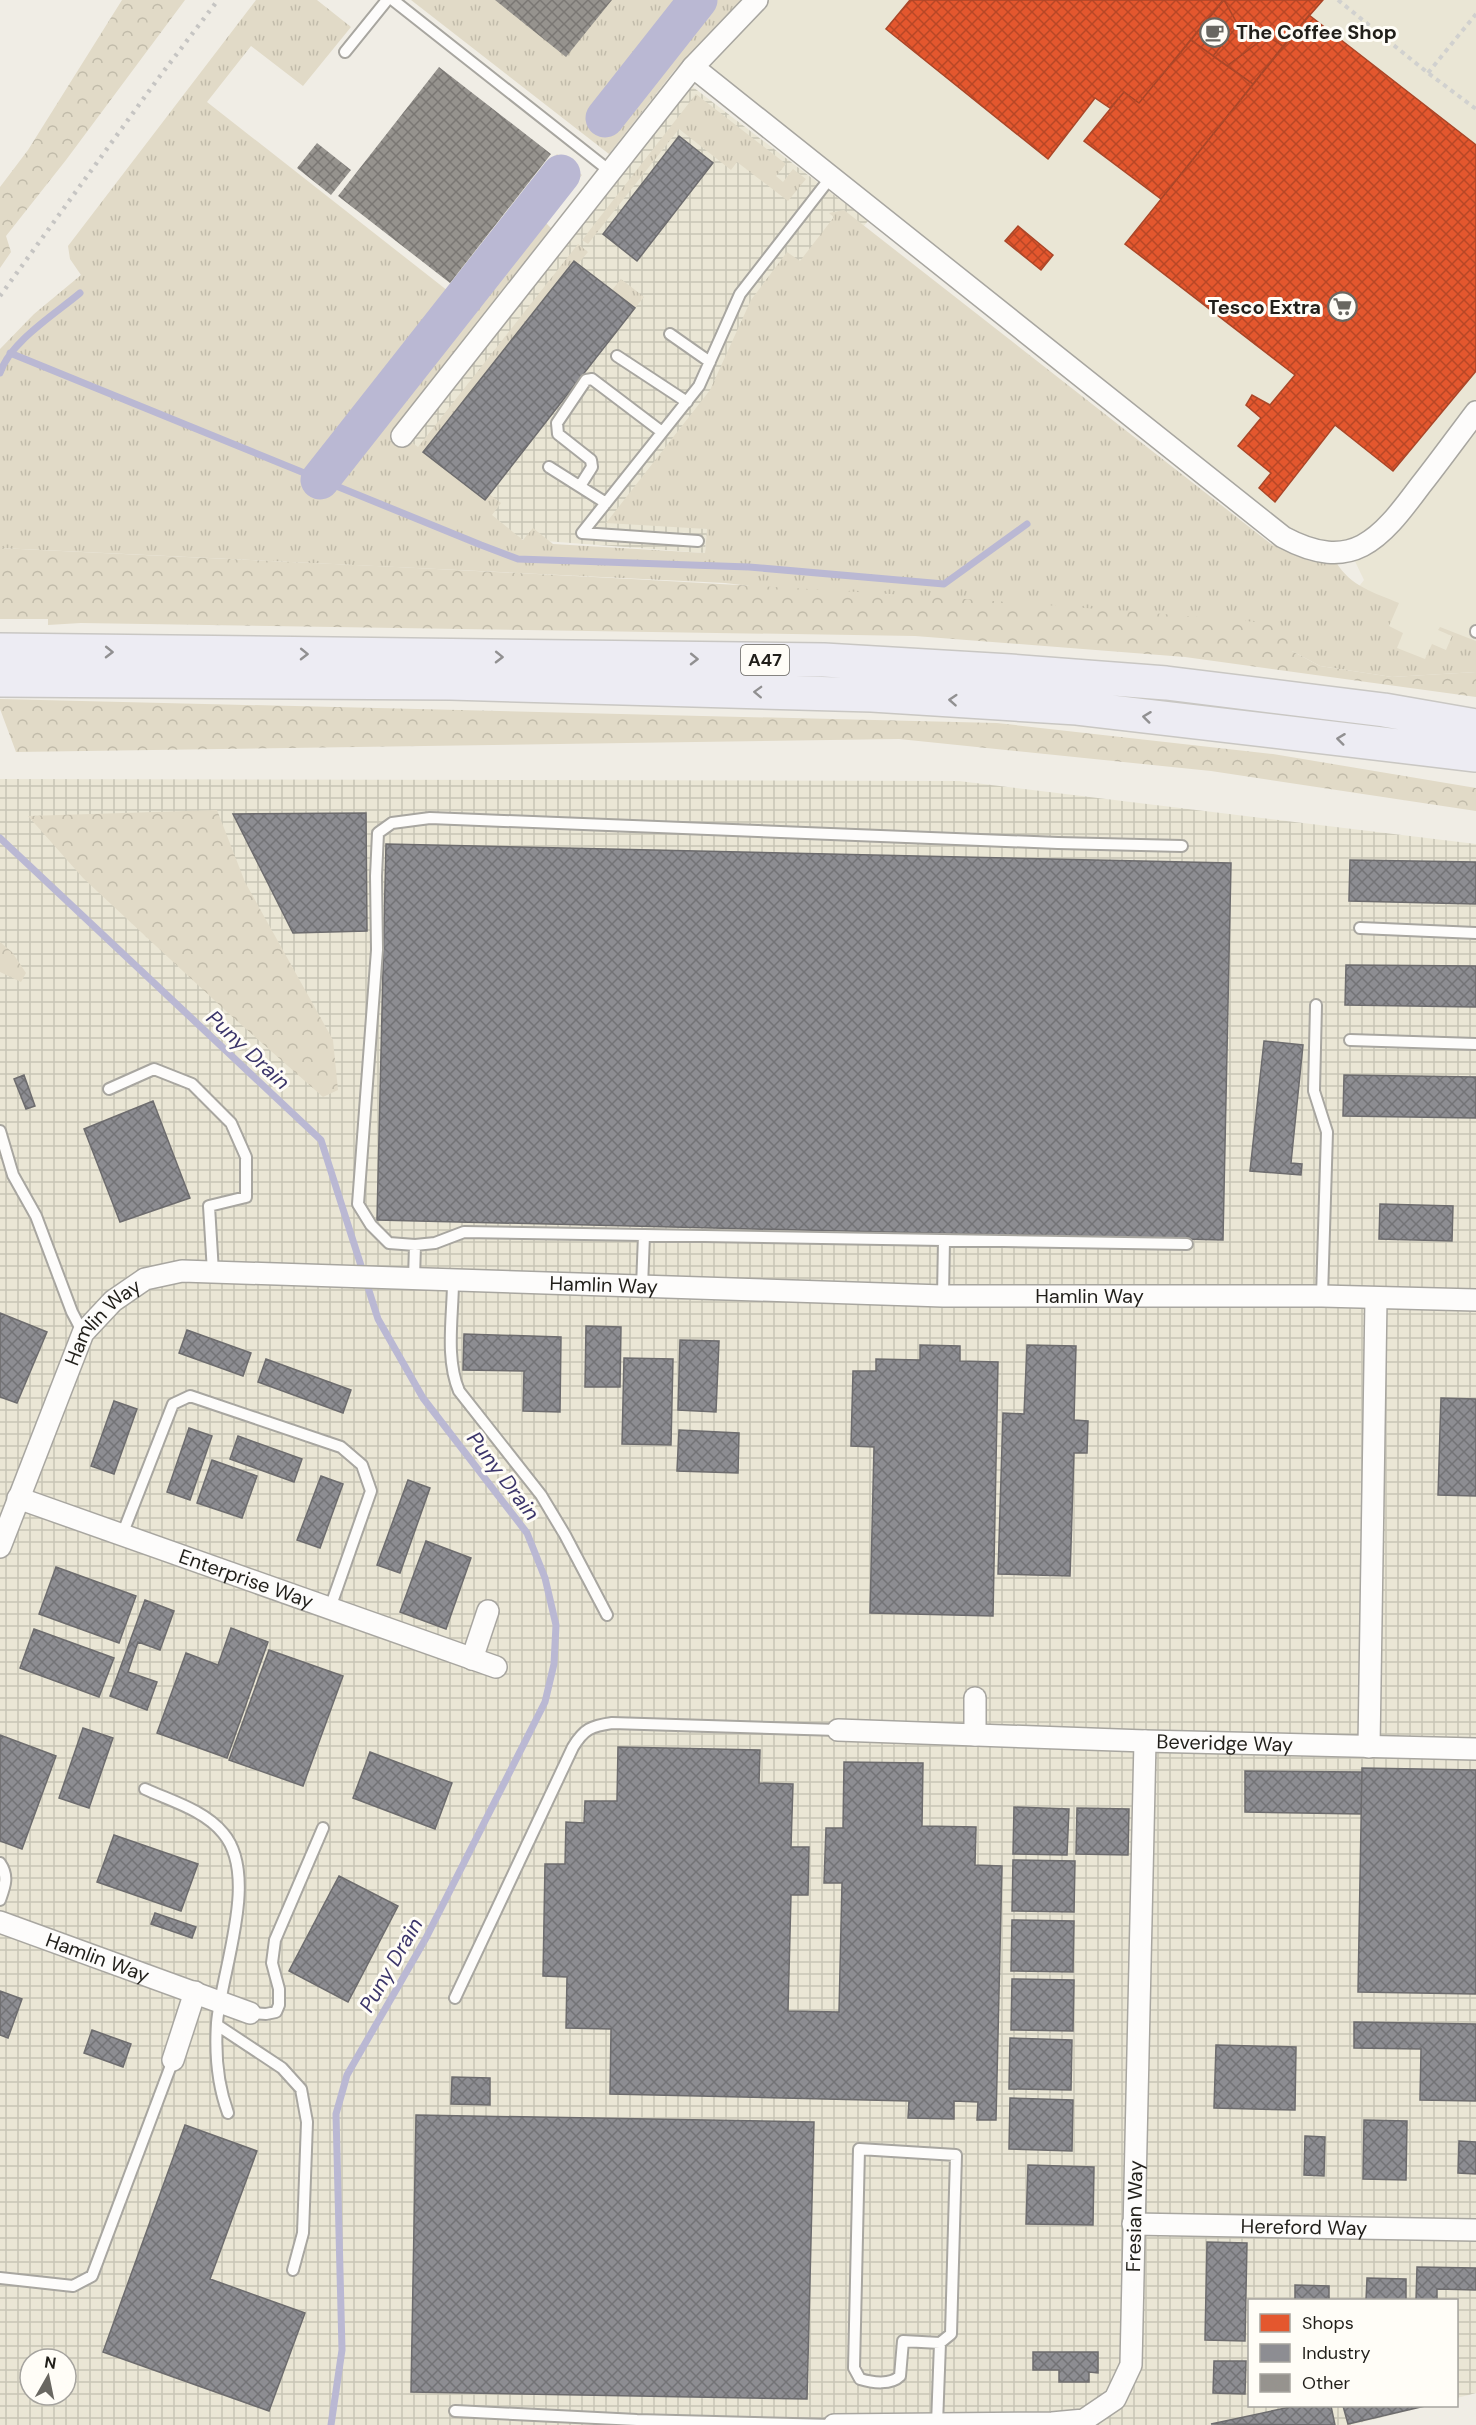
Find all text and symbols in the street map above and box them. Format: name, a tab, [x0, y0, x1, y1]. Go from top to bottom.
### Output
cafe icon: The Coffee Shop	[1199, 16, 1231, 48]
place label: The Coffee Shop	[1236, 19, 1397, 45]
supermarket icon: Tesco Extra	[1326, 291, 1358, 323]
place label: Tesco Extra	[1208, 294, 1321, 320]
one-way arrow	[104, 645, 113, 658]
road number: A47	[741, 645, 789, 675]
one-way arrow	[299, 648, 308, 661]
one-way arrow	[494, 651, 503, 663]
one-way arrow	[689, 653, 698, 665]
one-way arrow	[753, 685, 762, 698]
one-way arrow	[948, 694, 957, 707]
one-way arrow	[1142, 711, 1151, 723]
one-way arrow	[1336, 733, 1345, 746]
water label: Puny Drain	[200, 1004, 296, 1096]
street label: Hamlin Way	[549, 1270, 658, 1300]
street label: Hamlin Way	[59, 1273, 146, 1369]
street label: Hamlin Way	[1035, 1283, 1144, 1309]
water label: Puny Drain	[460, 1426, 546, 1526]
street label: Enterprise Way	[175, 1543, 317, 1614]
street label: Beveridge Way	[1156, 1728, 1293, 1758]
water label: Puny Drain	[353, 1913, 429, 2017]
street label: Hamlin Way	[42, 1927, 153, 1988]
street label: Fresian Way	[1120, 2160, 1149, 2272]
street label: Hereford Way	[1240, 2213, 1368, 2241]
legend	[1248, 2299, 1458, 2407]
text: Shops	[1302, 2311, 1354, 2335]
text: Industry	[1302, 2341, 1371, 2365]
north arrow	[18, 2347, 78, 2407]
text: N	[43, 2351, 58, 2374]
text: Other	[1302, 2371, 1351, 2395]

